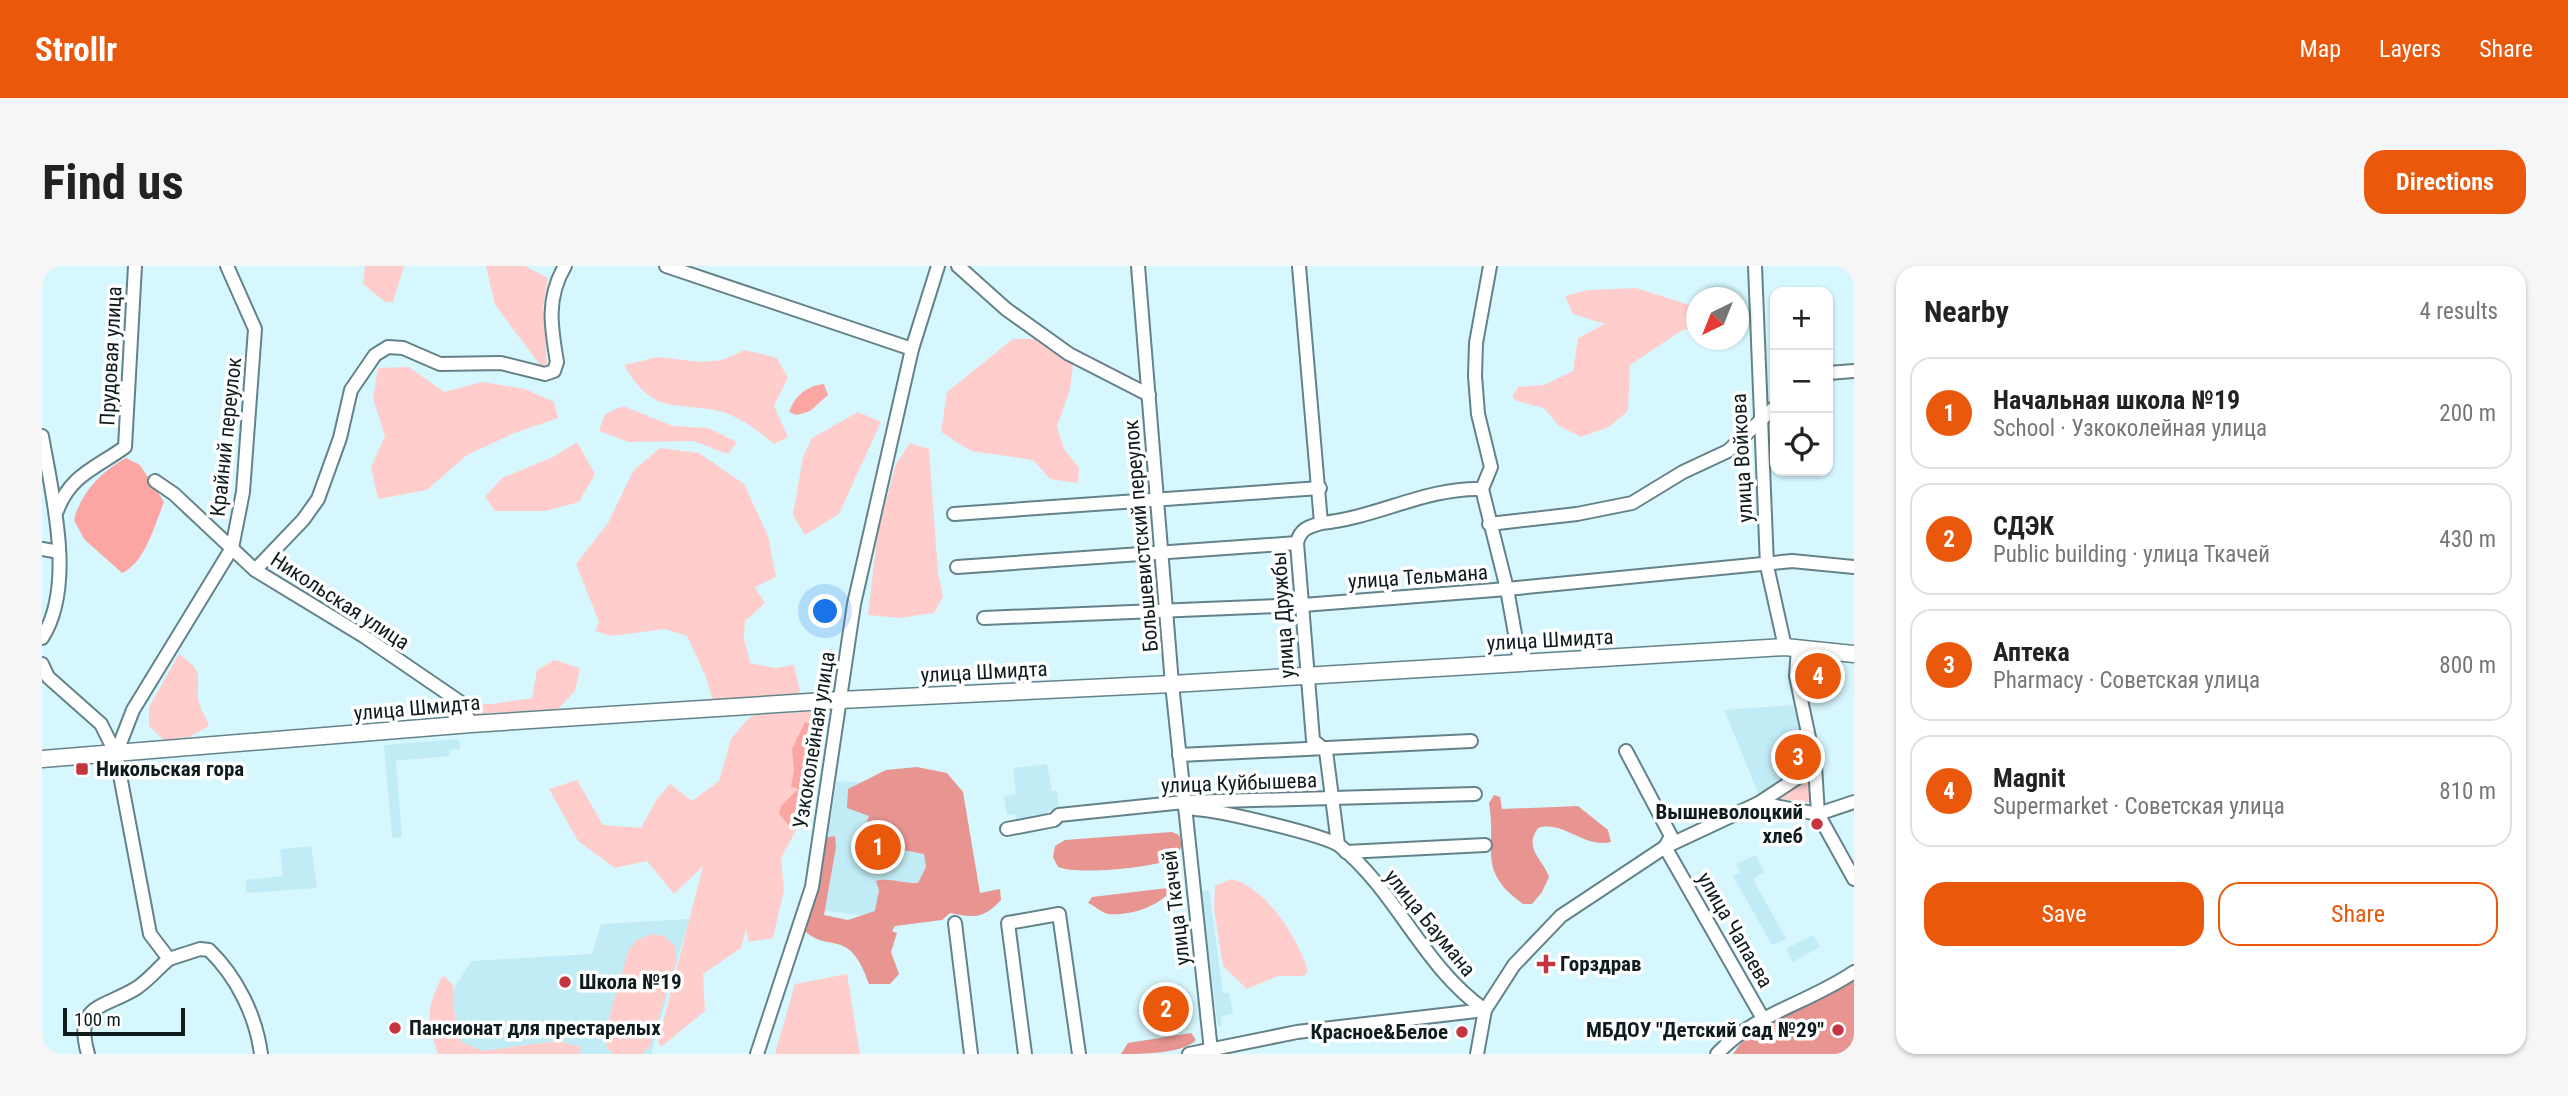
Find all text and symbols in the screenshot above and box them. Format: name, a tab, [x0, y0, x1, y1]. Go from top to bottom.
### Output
text: Strollr	[35, 30, 117, 69]
text: Map	[2300, 35, 2341, 63]
text: Layers	[2379, 35, 2441, 63]
text: Share	[2479, 35, 2533, 63]
button: Directions	[2364, 150, 2526, 214]
text: Find us	[42, 154, 184, 211]
street label: Прудовая улица	[95, 286, 127, 426]
north arrow	[1686, 287, 1749, 350]
map controls	[1770, 287, 1833, 476]
button: +	[1770, 287, 1833, 350]
text: Nearby	[1924, 294, 2009, 329]
text: 4 results	[2420, 298, 2498, 325]
button: −	[1770, 350, 1833, 413]
street label: Крайний переулок	[206, 356, 246, 518]
text: Начальная школа №19	[1993, 385, 2240, 415]
street label: улица Войкова	[1727, 393, 1757, 523]
text: 1	[1943, 400, 1955, 427]
text: 200 m	[2439, 400, 2496, 427]
button: locate	[1770, 413, 1833, 476]
text: School · Узкоколейная улица	[1993, 415, 2267, 442]
street label: Большевистский переулок	[1119, 419, 1163, 653]
text: СДЭК	[1993, 511, 2054, 541]
text: 2	[1943, 526, 1955, 553]
text: 430 m	[2439, 526, 2496, 553]
text: Public building · улица Ткачей	[1993, 541, 2270, 568]
street label: Никольская улица	[266, 547, 414, 655]
street label: улица Дружбы	[1267, 551, 1299, 679]
street label: улица Тельмана	[1347, 560, 1489, 594]
your location	[808, 594, 842, 628]
street label: улица Шмидта	[1486, 625, 1614, 655]
text: Аптека	[1993, 637, 2070, 667]
street label: Узкоколейная улица	[788, 650, 840, 830]
pin: 4	[1795, 650, 1841, 702]
text: 3	[1943, 652, 1955, 679]
text: 800 m	[2439, 652, 2496, 679]
street label: улица Шмидта	[920, 657, 1048, 687]
text: Pharmacy · Советская улица	[1993, 667, 2260, 694]
street label: улица Шмидта	[353, 691, 481, 725]
pin: 3	[1775, 731, 1821, 783]
place label: Никольская гора	[96, 757, 244, 781]
marker: Никольская гора	[74, 761, 90, 777]
text: Magnit	[1993, 763, 2065, 793]
street label: улица Куйбышева	[1161, 768, 1317, 798]
text: 4	[1943, 778, 1955, 805]
text: 810 m	[2439, 778, 2496, 805]
text: Supermarket · Советская улица	[1993, 793, 2285, 820]
place label: Вышневолоцкий хлеб	[1655, 800, 1803, 848]
marker: Вышневолоцкий хлеб	[1809, 816, 1825, 832]
pin: 1	[855, 821, 901, 873]
street label: улица Ткачей	[1157, 849, 1195, 967]
street label: улица Баумана	[1380, 865, 1480, 981]
street label: улица Чапаева	[1692, 868, 1778, 992]
button: Save	[1924, 882, 2204, 946]
button: Share	[2218, 882, 2498, 946]
place label: Горздрав	[1560, 952, 1641, 976]
marker: Горздрав	[1538, 956, 1554, 972]
place label: Школа №19	[579, 970, 682, 994]
marker: Школа №19	[557, 974, 573, 990]
pin: 2	[1143, 983, 1189, 1035]
scale bar	[63, 1005, 186, 1037]
text: 100 m	[74, 1008, 121, 1031]
place label: Пансионат для престарелых	[409, 1016, 661, 1040]
place label: МБДОУ "Детский сад №29"	[1586, 1018, 1824, 1042]
marker: Пансионат для престарелых	[387, 1020, 403, 1036]
place label: Красное&Белое	[1311, 1020, 1448, 1044]
marker: МБДОУ "Детский сад №29"	[1830, 1022, 1846, 1038]
marker: Красное&Белое	[1454, 1024, 1470, 1040]

